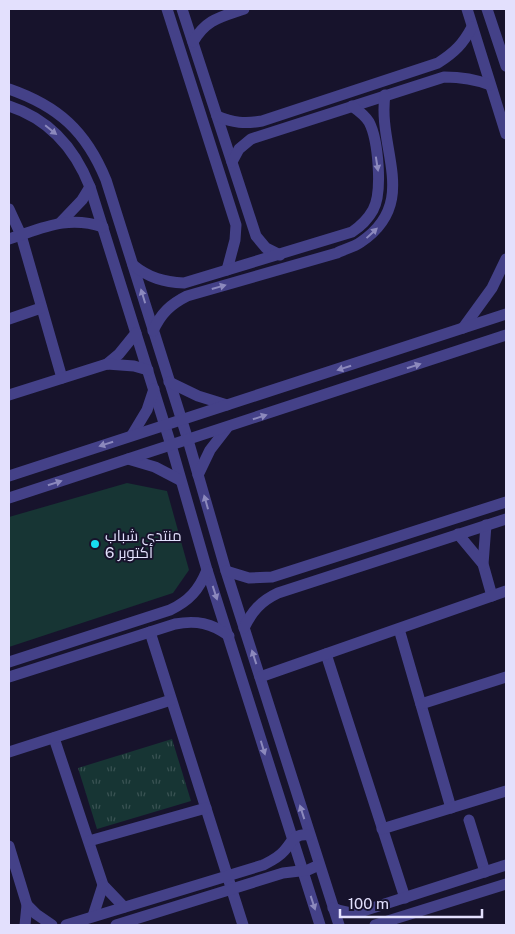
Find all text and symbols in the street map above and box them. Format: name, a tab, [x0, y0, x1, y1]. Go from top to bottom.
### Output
one-way arrow	[44, 124, 57, 135]
one-way arrow	[374, 156, 382, 172]
one-way arrow	[365, 227, 377, 239]
one-way arrow	[212, 282, 227, 290]
one-way arrow	[138, 289, 146, 304]
one-way arrow	[407, 362, 422, 370]
one-way arrow	[336, 364, 351, 372]
one-way arrow	[252, 412, 267, 420]
one-way arrow	[98, 440, 113, 448]
one-way arrow	[48, 478, 63, 486]
one-way arrow	[201, 494, 209, 509]
place label: منتدى شباب 6 أكتوبر	[105, 527, 182, 562]
marker: منتدى شباب 6 أكتوبر	[89, 538, 101, 550]
one-way arrow	[211, 585, 219, 600]
one-way arrow	[249, 650, 257, 665]
one-way arrow	[260, 740, 268, 755]
one-way arrow	[297, 805, 305, 820]
scale bar	[340, 886, 482, 918]
one-way arrow	[310, 895, 317, 910]
text: 100 m	[348, 895, 389, 912]

